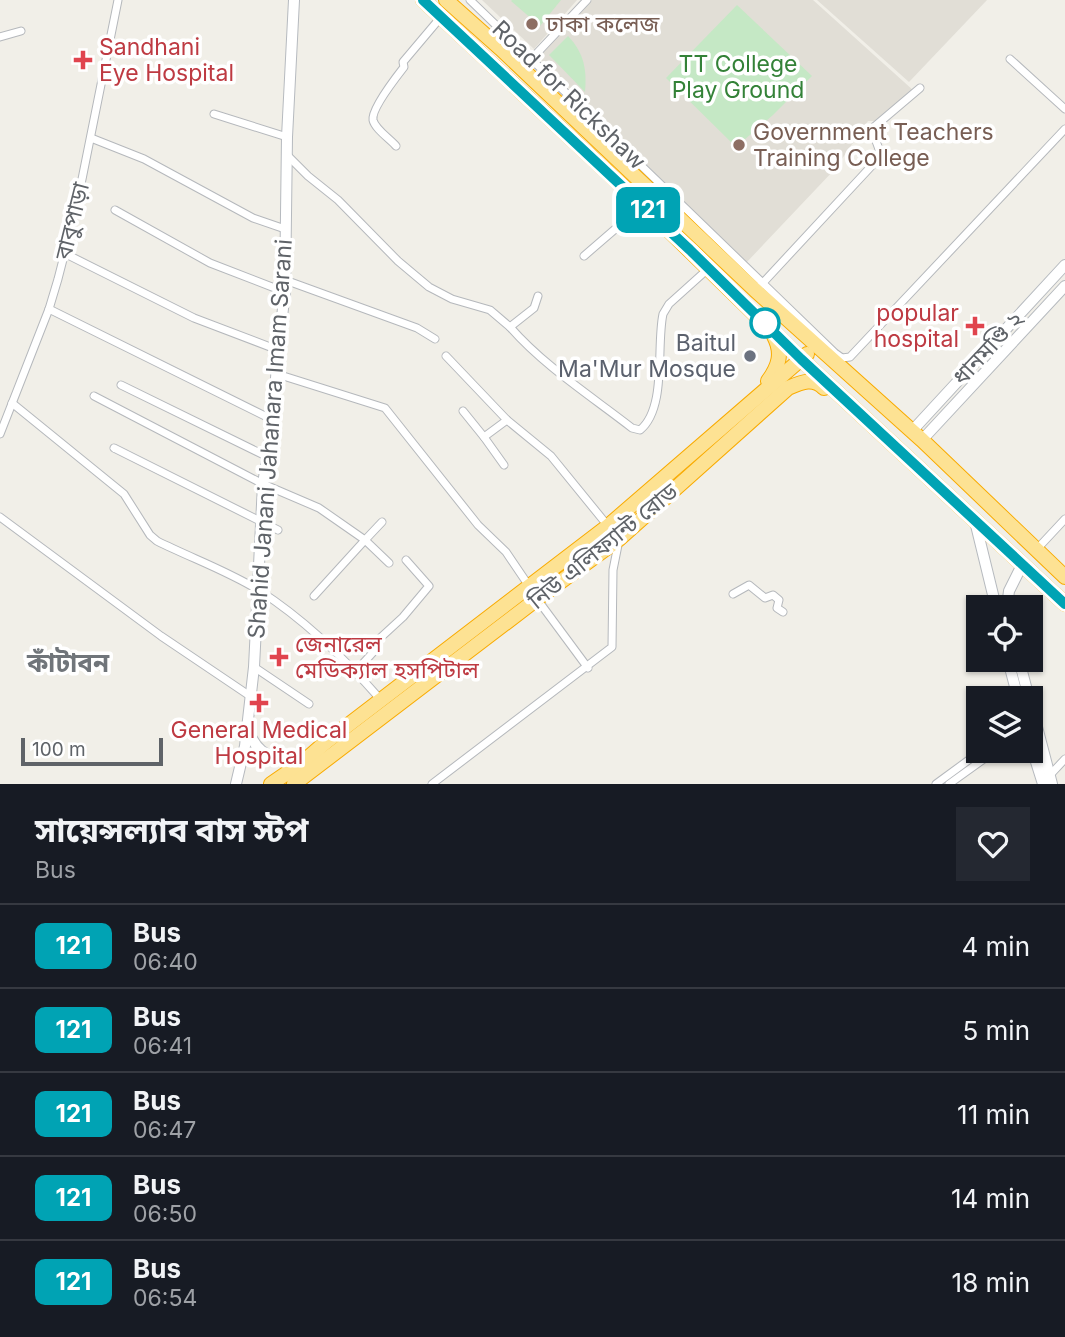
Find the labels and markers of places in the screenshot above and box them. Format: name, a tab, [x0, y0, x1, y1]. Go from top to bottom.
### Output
place label: ঢাকা কলেজ	[545, 10, 661, 38]
marker: ঢাকা কলেজ	[524, 16, 540, 32]
place label: Sandhani Eye Hospital	[99, 33, 234, 87]
marker: Sandhani Eye Hospital	[73, 50, 93, 70]
place label: Government Teachers Training College	[753, 118, 994, 172]
marker: Government Teachers Training College	[731, 137, 747, 153]
place label: popular hospital	[874, 299, 959, 353]
unlabelled marker	[750, 308, 780, 338]
marker: popular hospital	[965, 316, 985, 336]
place label: Baitul Ma'Mur Mosque	[558, 329, 736, 383]
marker: Baitul Ma'Mur Mosque	[742, 348, 758, 364]
place label: জেনারেল মেডিক্যাল হসপিটাল	[295, 630, 480, 684]
marker: জেনারেল মেডিক্যাল হসপিটাল	[269, 647, 289, 667]
marker: General Medical Hospital	[249, 693, 269, 713]
place label: General Medical Hospital	[171, 716, 347, 770]

